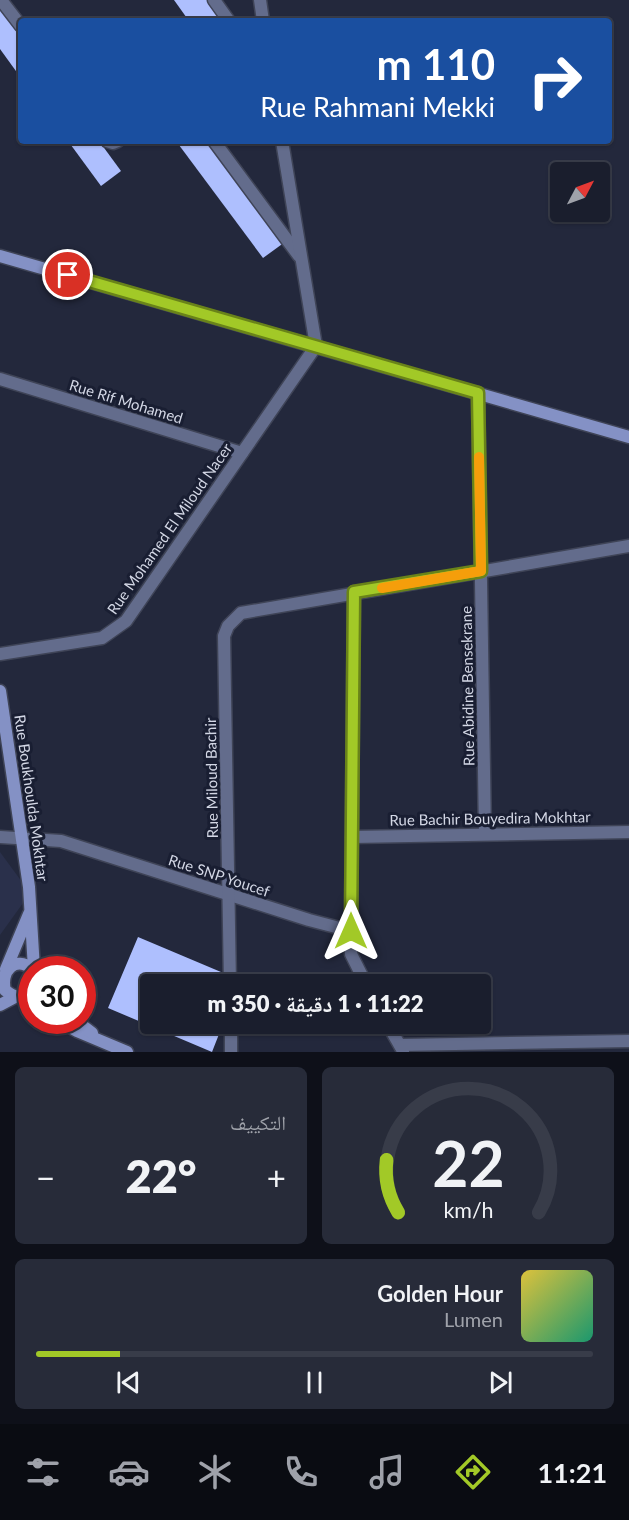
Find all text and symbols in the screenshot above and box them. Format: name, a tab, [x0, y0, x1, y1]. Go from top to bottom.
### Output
text: 110 m	[377, 39, 495, 89]
icon: right	[516, 42, 594, 120]
text: Rue Rahmani Mekki	[260, 90, 495, 123]
north arrow	[550, 162, 610, 222]
map controls	[550, 162, 610, 222]
pin	[42, 249, 93, 300]
icon: arrive	[51, 258, 84, 291]
street label: Rue Rif Mohamed	[67, 375, 185, 427]
street label: Rue Mohamed El Miloud Nacer	[103, 439, 236, 618]
street label: Rue Abidine Bensekrane	[457, 606, 477, 766]
street label: Rue Boukhoulda Mokhtar	[11, 713, 53, 883]
street label: Rue Miloud Bachir	[201, 717, 221, 839]
street label: Rue Bachir Bouyedira Mokhtar	[389, 807, 591, 829]
street label: Rue SNP Youcef	[166, 850, 273, 900]
position arrow	[319, 899, 383, 963]
speed limit sign: 30	[18, 956, 96, 1034]
text: 11:22 · 1 دقيقة · 350 m	[207, 990, 424, 1017]
text: التكييف	[230, 1110, 286, 1134]
text: 22	[432, 1125, 504, 1200]
text: 22°	[126, 1149, 196, 1203]
text: −	[36, 1157, 55, 1197]
text: +	[267, 1157, 286, 1197]
text: km/h	[443, 1197, 493, 1223]
text: Golden Hour	[377, 1280, 503, 1307]
text: Lumen	[444, 1307, 503, 1331]
icon: previous	[112, 1366, 145, 1399]
icon: pause	[298, 1366, 331, 1399]
icon: next	[484, 1366, 517, 1399]
icon: filters	[22, 1451, 64, 1493]
icon: car	[108, 1451, 150, 1493]
icon: climate	[194, 1451, 236, 1493]
icon: phone	[280, 1451, 322, 1493]
icon: music	[366, 1451, 408, 1493]
icon: directions	[452, 1451, 494, 1493]
text: 11:21	[537, 1456, 607, 1489]

